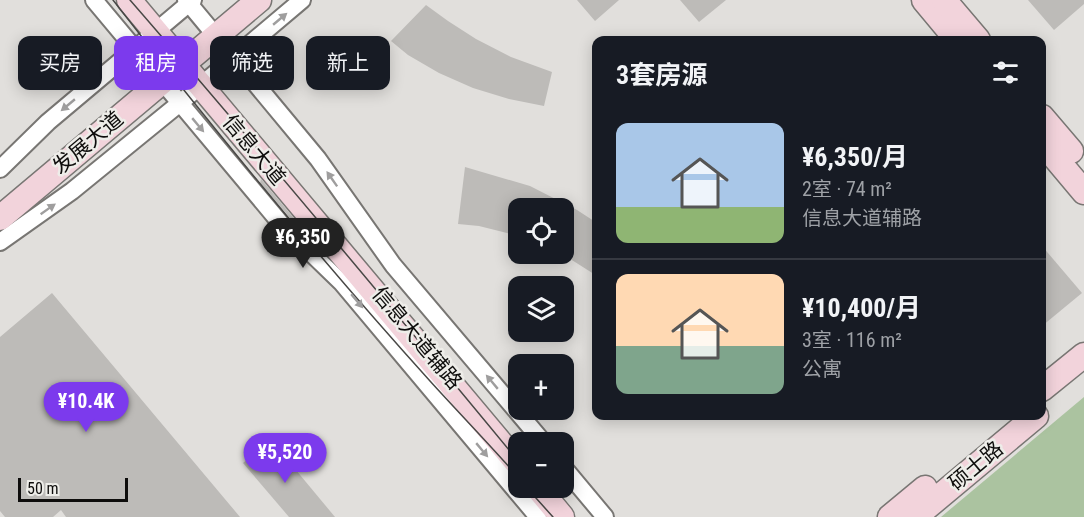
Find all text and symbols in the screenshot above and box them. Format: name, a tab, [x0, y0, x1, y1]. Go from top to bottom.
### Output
one-way arrow	[272, 12, 288, 25]
chip: 买房	[18, 36, 102, 90]
chip: 租房	[114, 36, 198, 90]
chip: 筛选	[210, 36, 294, 90]
chip: 新上	[306, 36, 390, 90]
icon: filters	[989, 56, 1022, 89]
text: 3套房源	[616, 60, 707, 90]
one-way arrow	[61, 98, 76, 111]
street label: 发展大道	[48, 107, 128, 179]
street label: 信息大道	[218, 110, 290, 190]
one-way arrow	[192, 117, 205, 133]
text: ¥6,350/月	[802, 142, 908, 172]
icon: home	[664, 147, 736, 219]
one-way arrow	[327, 171, 338, 187]
text: 2室 · 74 m²	[802, 177, 892, 201]
map controls	[508, 198, 574, 498]
button: locate	[508, 198, 574, 264]
one-way arrow	[39, 203, 55, 215]
text: 信息大道辅路	[802, 206, 922, 230]
pin: ¥6,350	[254, 218, 352, 269]
text: ¥6,350	[276, 225, 330, 249]
button: layers	[508, 276, 574, 342]
street label: 信息大道辅路	[367, 282, 467, 394]
one-way arrow	[350, 293, 363, 308]
text: ¥10,400/月	[802, 293, 921, 323]
icon: home	[664, 298, 736, 370]
text: 3室 · 116 m²	[802, 328, 902, 352]
button: +	[508, 354, 574, 420]
text: 公寓	[802, 357, 842, 381]
one-way arrow	[485, 374, 498, 390]
pin: ¥10.4K	[37, 382, 135, 433]
text: ¥10.4K	[58, 389, 114, 413]
button: −	[508, 432, 574, 498]
pin: ¥5,520	[236, 433, 334, 484]
street label: 硕士路	[944, 437, 1008, 495]
text: ¥5,520	[258, 440, 312, 464]
one-way arrow	[476, 442, 489, 458]
scale bar	[18, 475, 128, 502]
text: 50 m	[27, 479, 59, 498]

